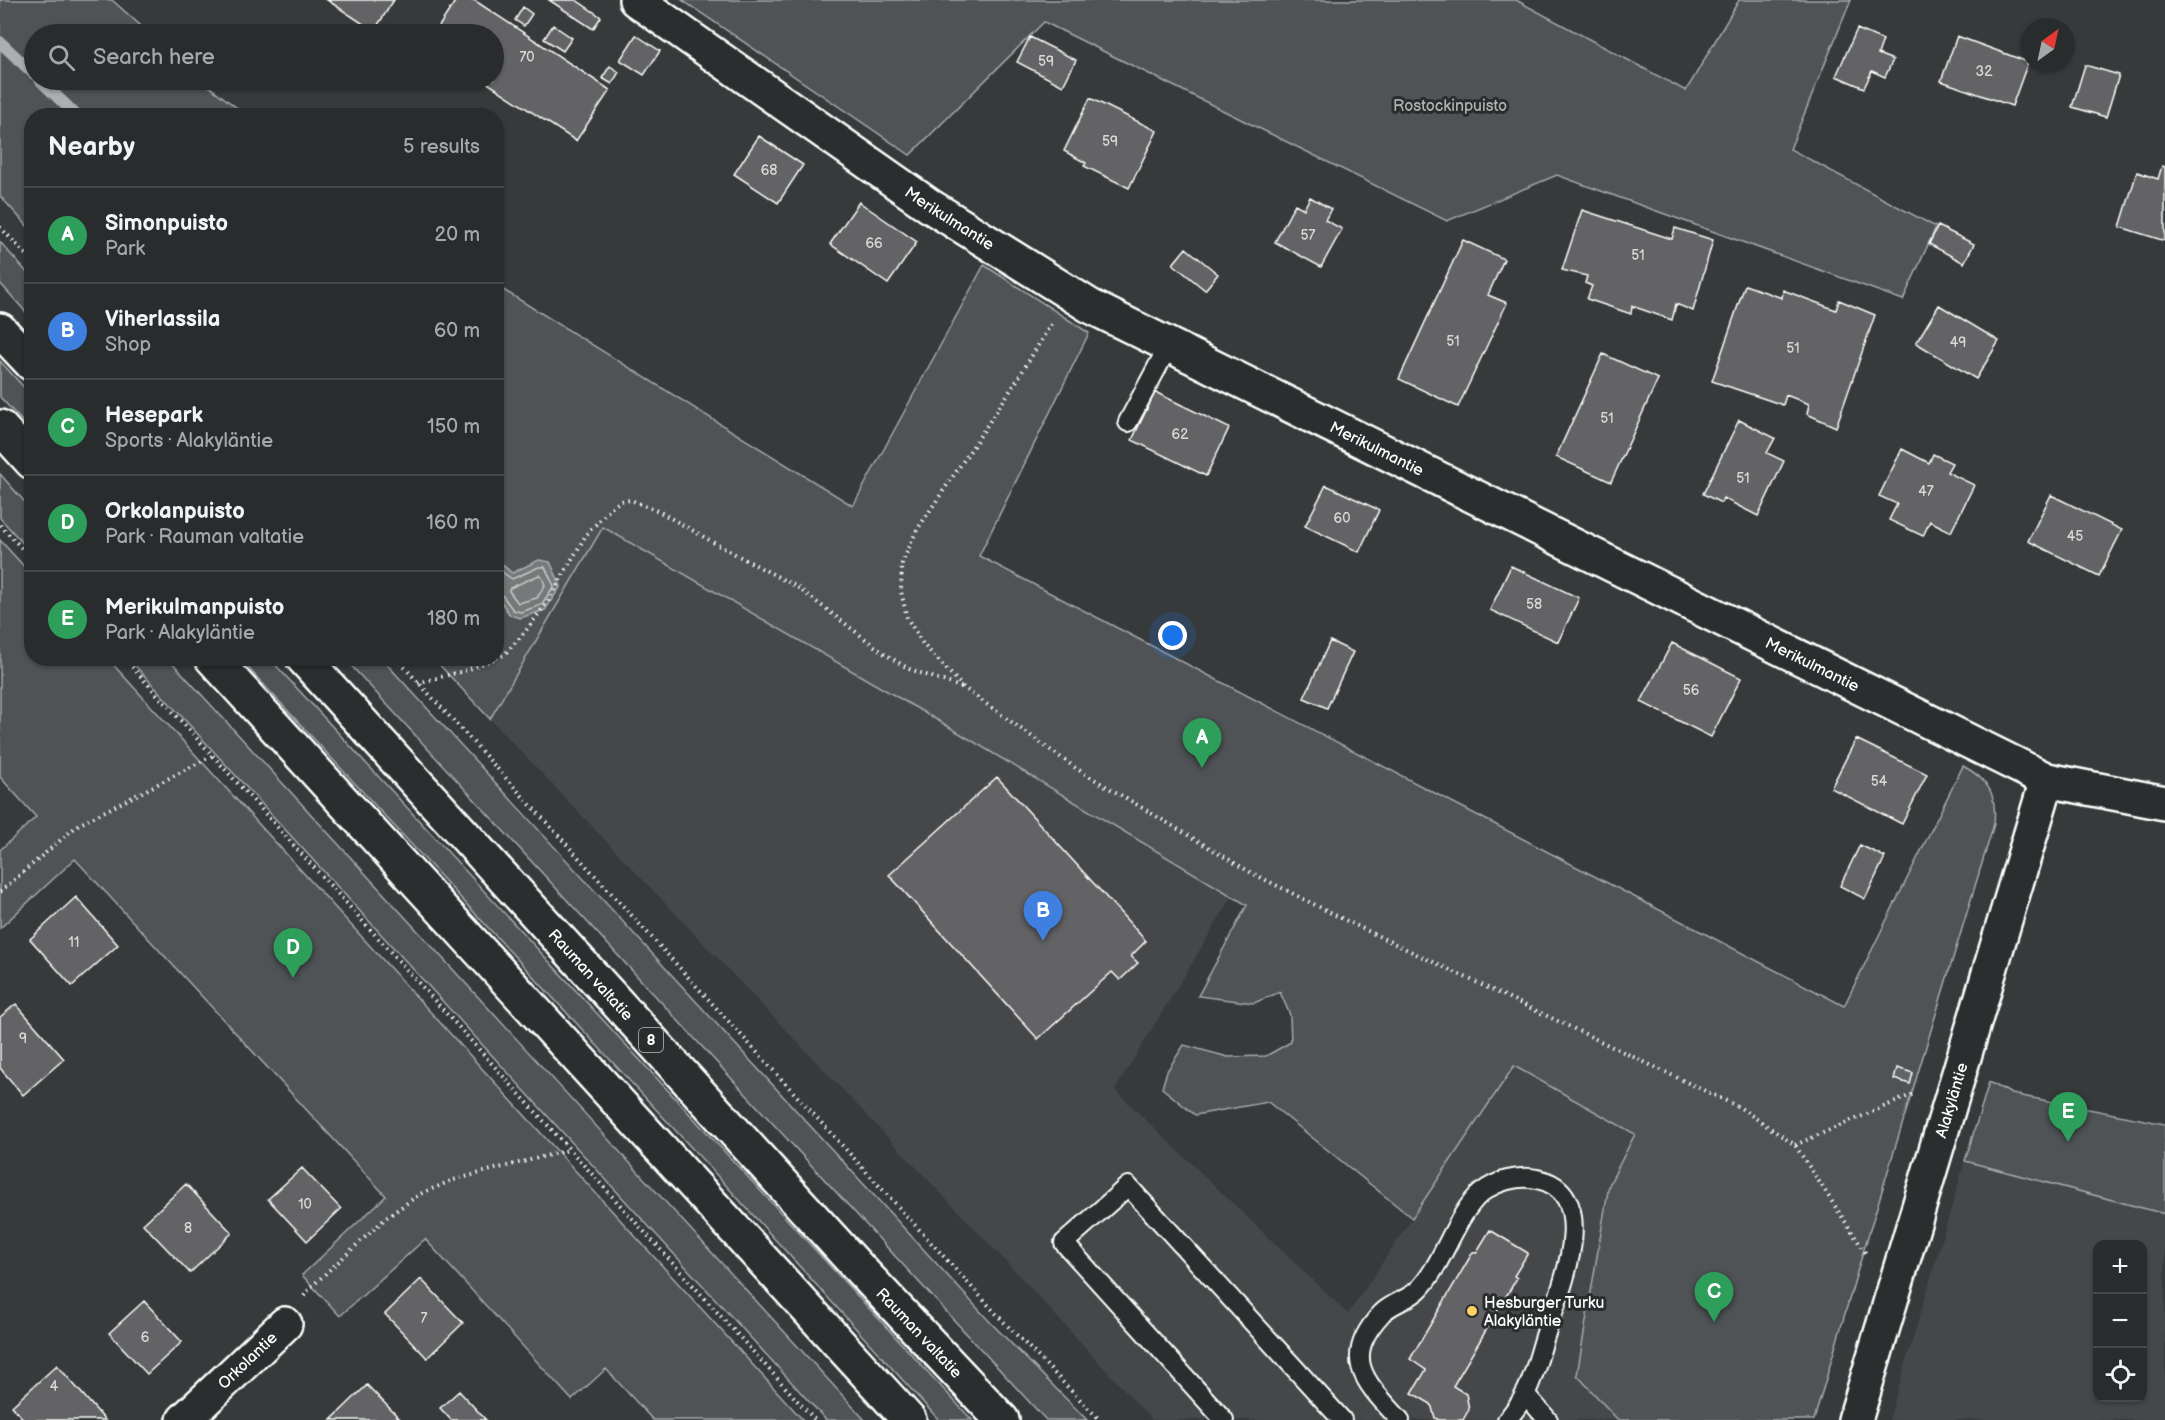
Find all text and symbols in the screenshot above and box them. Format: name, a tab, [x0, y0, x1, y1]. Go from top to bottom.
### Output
north arrow	[2021, 18, 2075, 72]
search box	[24, 24, 504, 90]
icon: search	[45, 41, 78, 74]
text: Search here	[93, 44, 215, 71]
house number: 70	[519, 49, 535, 66]
house number: 59	[1038, 53, 1054, 70]
house number: 32	[1976, 63, 1993, 80]
park label: Rostockinpuisto	[1393, 97, 1507, 116]
text: Nearby	[48, 132, 135, 163]
house number: 59	[1102, 133, 1118, 150]
text: 5 results	[403, 135, 480, 159]
house number: 68	[761, 162, 777, 179]
street label: Merikulmantie	[901, 183, 998, 255]
text: Simonpuisto	[105, 210, 228, 237]
text: A	[61, 223, 74, 247]
text: 20 m	[435, 223, 480, 247]
house number: 57	[1301, 227, 1316, 244]
house number: 66	[865, 235, 883, 252]
text: Park	[105, 237, 145, 261]
house number: 51	[1631, 247, 1645, 264]
text: Viherlassila	[105, 306, 220, 333]
text: B	[60, 319, 75, 343]
text: 60 m	[434, 319, 480, 343]
text: Shop	[105, 333, 151, 357]
house number: 51	[1446, 333, 1460, 350]
house number: 49	[1950, 334, 1966, 351]
house number: 51	[1786, 340, 1800, 357]
text: Hesepark	[105, 402, 203, 429]
house number: 51	[1600, 410, 1614, 427]
text: C	[60, 415, 75, 439]
text: 150 m	[427, 415, 480, 439]
street label: Merikulmantie	[1326, 418, 1427, 481]
house number: 62	[1172, 426, 1189, 443]
text: Sports · Alakyläntie	[105, 429, 273, 453]
house number: 51	[1736, 470, 1750, 487]
house number: 47	[1918, 483, 1934, 500]
text: Orkolanpuisto	[105, 498, 245, 525]
house number: 60	[1334, 510, 1350, 527]
text: D	[61, 511, 74, 535]
text: 160 m	[426, 511, 480, 535]
text: Park · Rauman valtatie	[105, 525, 304, 549]
house number: 45	[2067, 528, 2083, 545]
text: Merikulmanpuisto	[105, 594, 284, 621]
house number: 58	[1526, 596, 1542, 613]
text: E	[61, 607, 74, 631]
text: 180 m	[427, 607, 480, 631]
text: Park · Alakyläntie	[105, 621, 255, 645]
your location	[1158, 621, 1187, 650]
street label: Merikulmantie	[1762, 634, 1863, 697]
house number: 56	[1683, 682, 1700, 699]
pin: A	[1182, 718, 1222, 768]
house number: 54	[1871, 773, 1888, 790]
pin: B	[1024, 892, 1062, 941]
street label: Rauman valtatie	[544, 926, 637, 1025]
pin: D	[274, 928, 312, 978]
house number: 11	[69, 934, 79, 951]
road number: 8	[639, 1028, 663, 1052]
house number: 9	[19, 1030, 27, 1047]
street label: Alakyläntie	[1932, 1060, 1973, 1140]
pin: E	[2048, 1092, 2088, 1142]
house number: 10	[298, 1196, 312, 1213]
house number: 8	[184, 1220, 192, 1237]
map controls	[2093, 1240, 2147, 1402]
button: +	[2093, 1240, 2147, 1294]
pin: C	[1694, 1272, 1734, 1322]
street label: Rauman valtatie	[872, 1285, 966, 1383]
place label: Hesburger Turku Alakyläntie	[1484, 1294, 1604, 1331]
button: −	[2093, 1294, 2147, 1348]
marker: Hesburger Turku Alakyläntie	[1465, 1304, 1479, 1318]
house number: 7	[421, 1310, 428, 1327]
street label: Orkolantie	[215, 1328, 282, 1394]
house number: 6	[141, 1329, 150, 1346]
button: locate	[2093, 1348, 2147, 1402]
house number: 4	[50, 1378, 59, 1395]

